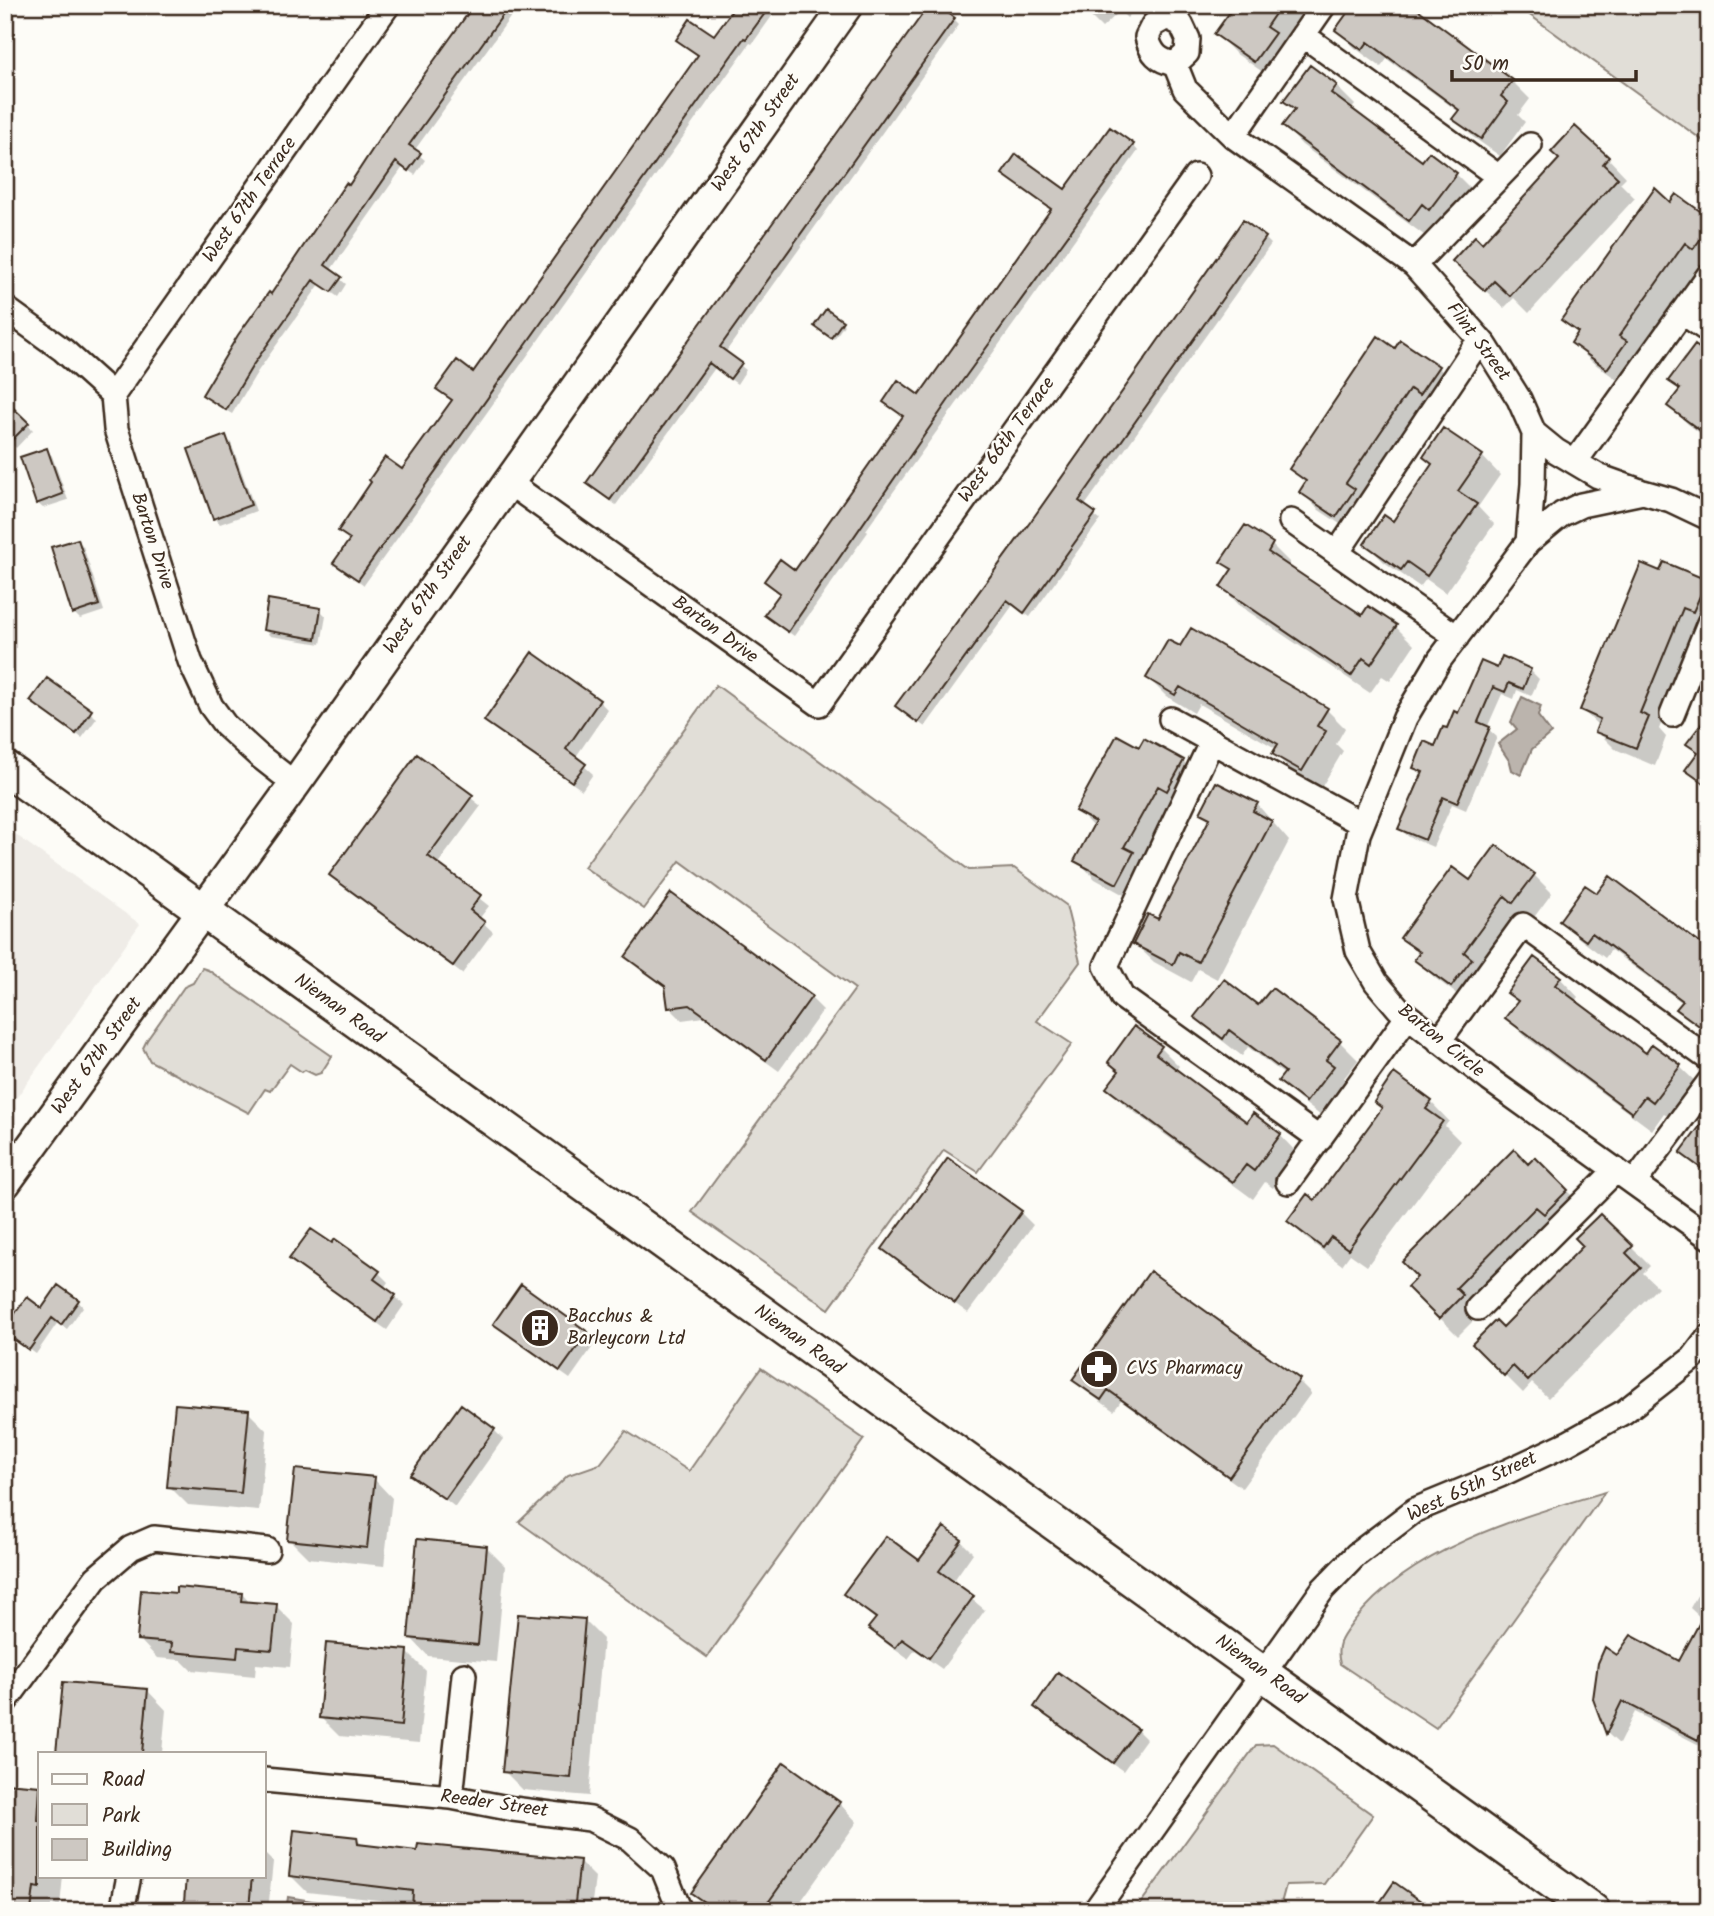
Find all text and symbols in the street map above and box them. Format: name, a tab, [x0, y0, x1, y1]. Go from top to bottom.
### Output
scale bar	[1452, 38, 1635, 82]
text: 50 m	[1462, 48, 1509, 81]
street label: West 67th Street	[704, 67, 809, 199]
street label: West 67th Terrace	[195, 130, 305, 269]
street label: Flint Street	[1438, 296, 1518, 388]
street label: West 66th Terrace	[951, 370, 1063, 509]
street label: Barton Drive	[122, 488, 182, 594]
street label: West 67th Street	[376, 529, 481, 661]
street label: Barton Drive	[665, 588, 765, 672]
street label: Nieman Road	[287, 966, 391, 1053]
street label: West 67th Street	[44, 990, 150, 1121]
street label: Barton Circle	[1391, 996, 1492, 1086]
street label: Nieman Road	[747, 1297, 851, 1384]
place label: Bacchus & Barleycorn Ltd	[567, 1302, 685, 1354]
building icon: Bacchus & Barleycorn Ltd	[519, 1307, 561, 1349]
pharmacy icon: CVS Pharmacy	[1078, 1348, 1120, 1390]
place label: CVS Pharmacy	[1126, 1354, 1243, 1384]
street label: West 65th Street	[1402, 1443, 1543, 1530]
street label: Nieman Road	[1208, 1627, 1312, 1714]
legend	[38, 1752, 266, 1878]
text: Road	[102, 1764, 145, 1797]
street label: Reeder Street	[438, 1782, 550, 1826]
text: Park	[102, 1800, 140, 1833]
text: Building	[102, 1834, 172, 1867]

